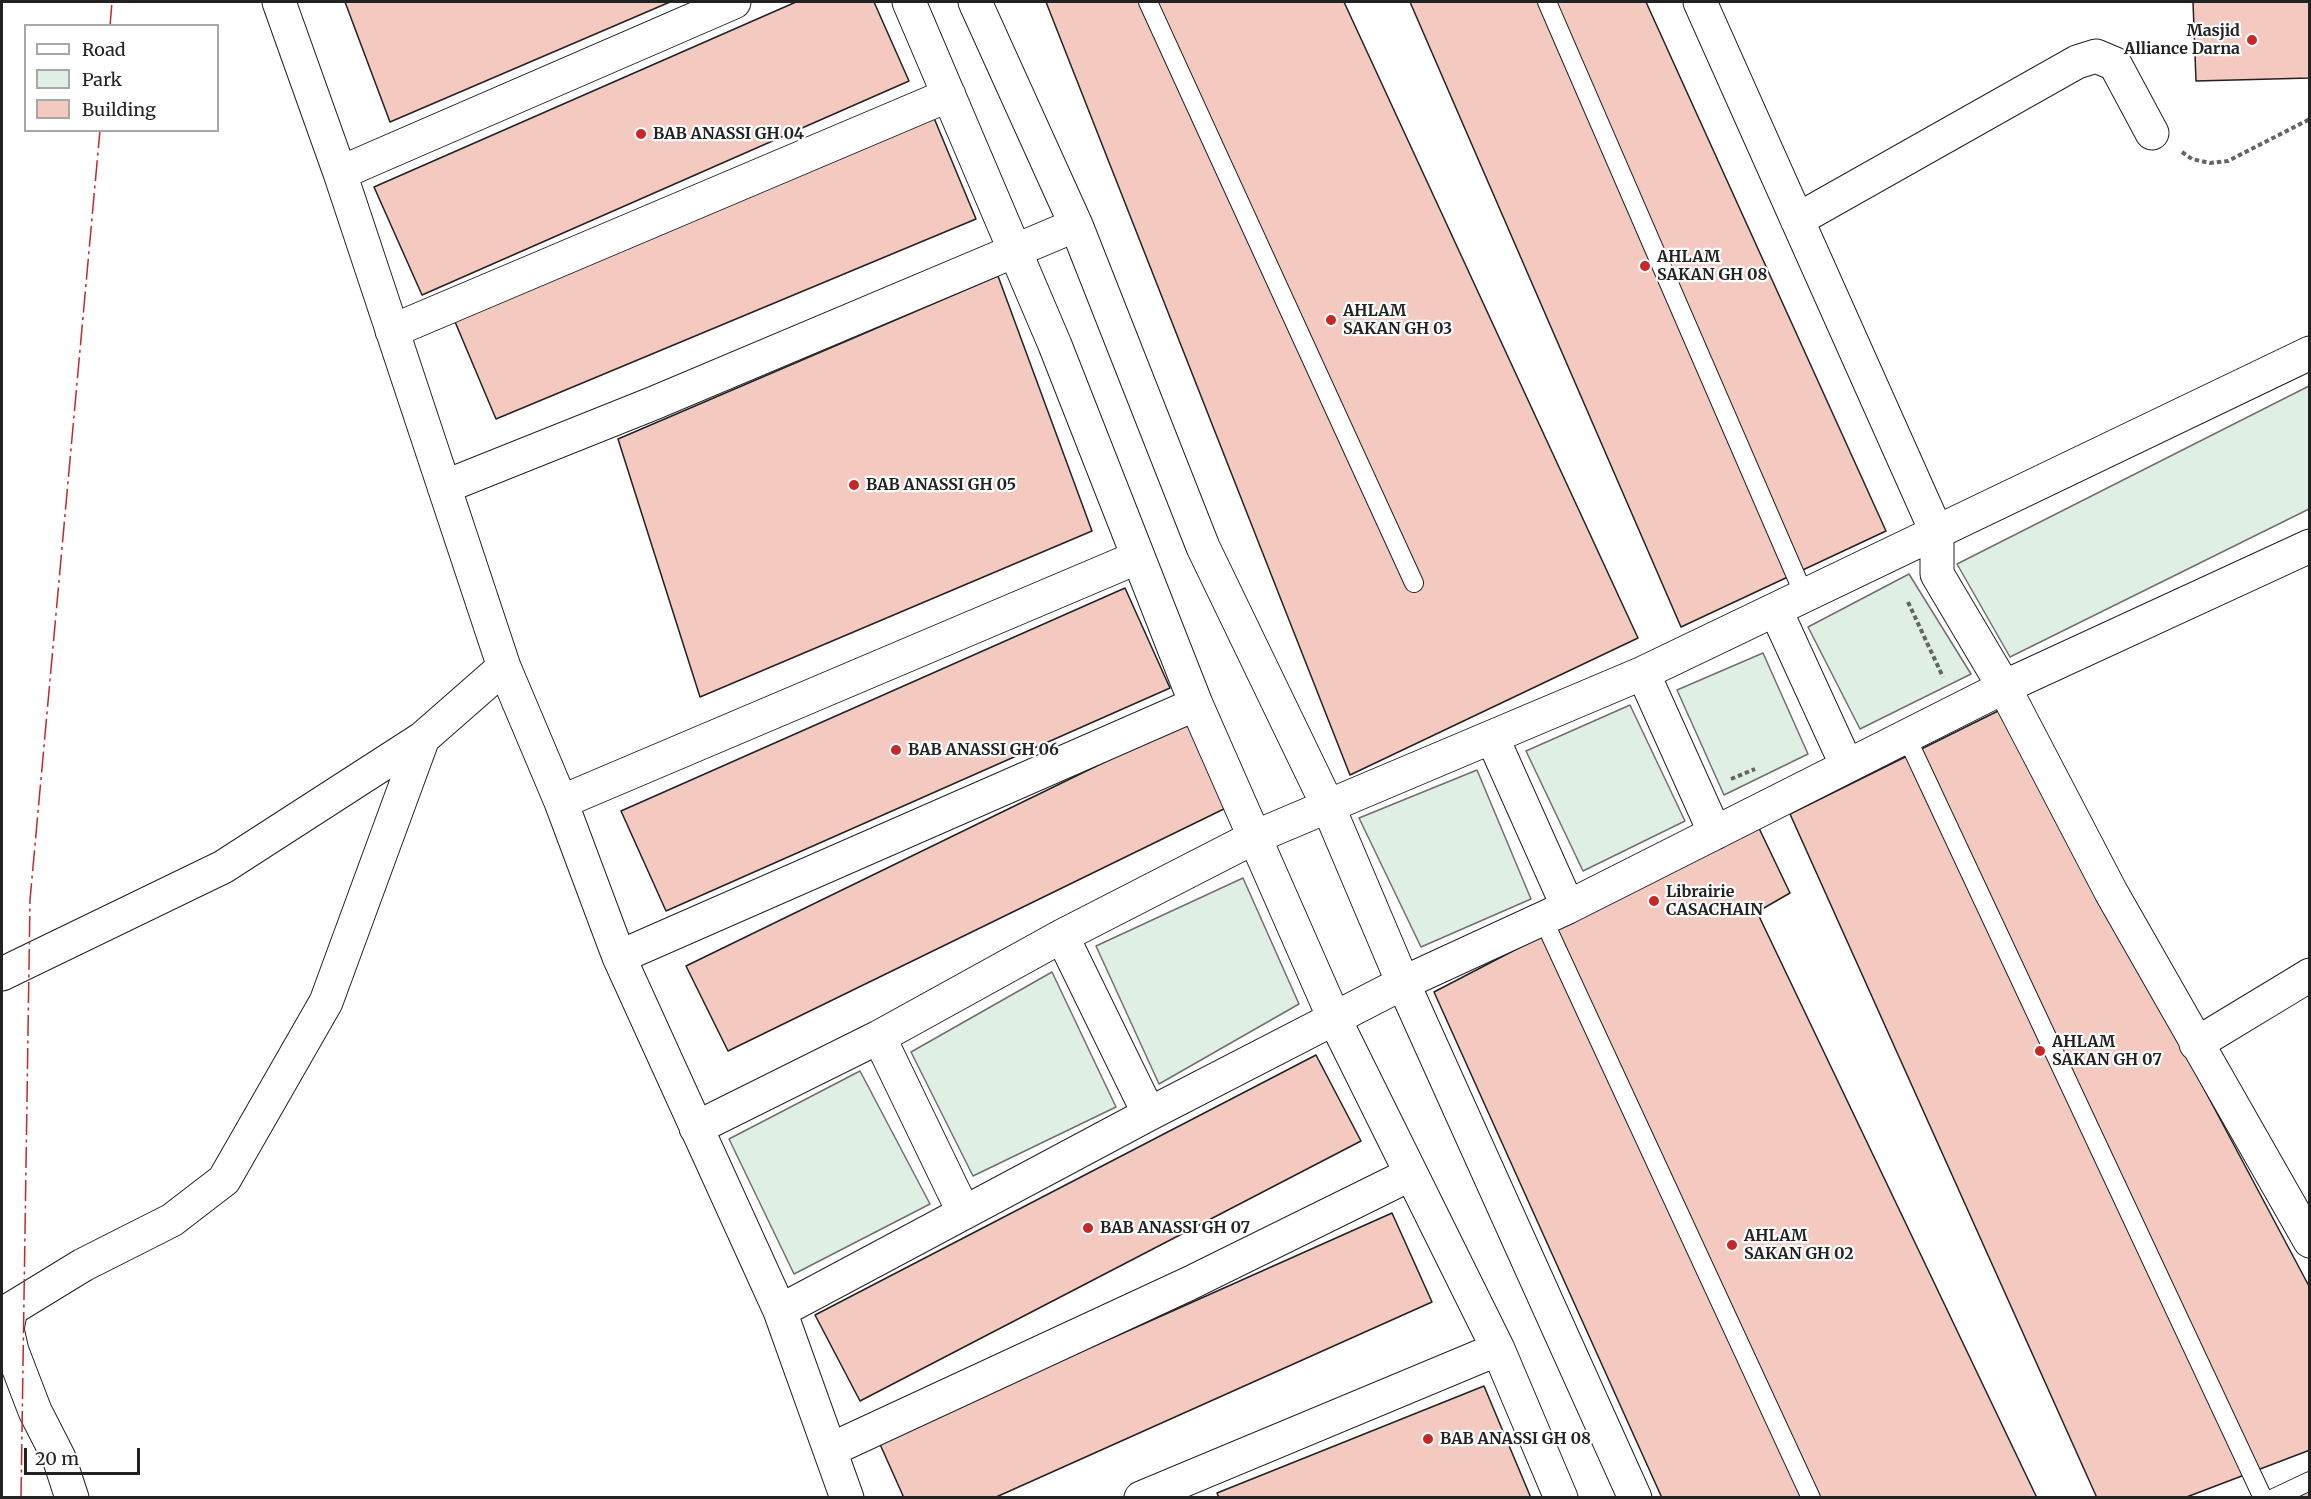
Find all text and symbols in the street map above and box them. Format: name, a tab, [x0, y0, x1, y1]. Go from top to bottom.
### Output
place label: Masjid Alliance Darna	[2124, 21, 2240, 59]
legend	[24, 24, 219, 132]
marker: Masjid Alliance Darna	[2245, 33, 2259, 47]
text: Road	[82, 38, 126, 61]
text: Park	[82, 68, 122, 91]
text: Building	[82, 98, 156, 121]
place label: BAB ANASSI GH 04	[653, 124, 804, 144]
marker: BAB ANASSI GH 04	[634, 127, 648, 141]
place label: AHLAM SAKAN GH 08	[1657, 247, 1767, 285]
marker: AHLAM SAKAN GH 08	[1638, 259, 1652, 273]
place label: AHLAM SAKAN GH 03	[1343, 301, 1452, 339]
marker: AHLAM SAKAN GH 03	[1324, 313, 1338, 327]
place label: BAB ANASSI GH 05	[866, 475, 1016, 495]
marker: BAB ANASSI GH 05	[847, 478, 861, 492]
place label: BAB ANASSI GH 06	[908, 740, 1059, 760]
marker: BAB ANASSI GH 06	[889, 743, 903, 757]
place label: Librairie CASACHAIN	[1666, 882, 1763, 920]
marker: Librairie CASACHAIN	[1647, 894, 1661, 908]
place label: AHLAM SAKAN GH 07	[2052, 1032, 2162, 1070]
marker: AHLAM SAKAN GH 07	[2033, 1044, 2047, 1058]
place label: BAB ANASSI GH 07	[1100, 1218, 1250, 1238]
marker: BAB ANASSI GH 07	[1081, 1221, 1095, 1235]
place label: AHLAM SAKAN GH 02	[1744, 1226, 1854, 1264]
marker: AHLAM SAKAN GH 02	[1725, 1238, 1739, 1252]
place label: BAB ANASSI GH 08	[1440, 1429, 1591, 1449]
marker: BAB ANASSI GH 08	[1421, 1432, 1435, 1446]
scale bar	[27, 1436, 142, 1474]
text: 20 m	[35, 1447, 79, 1470]

